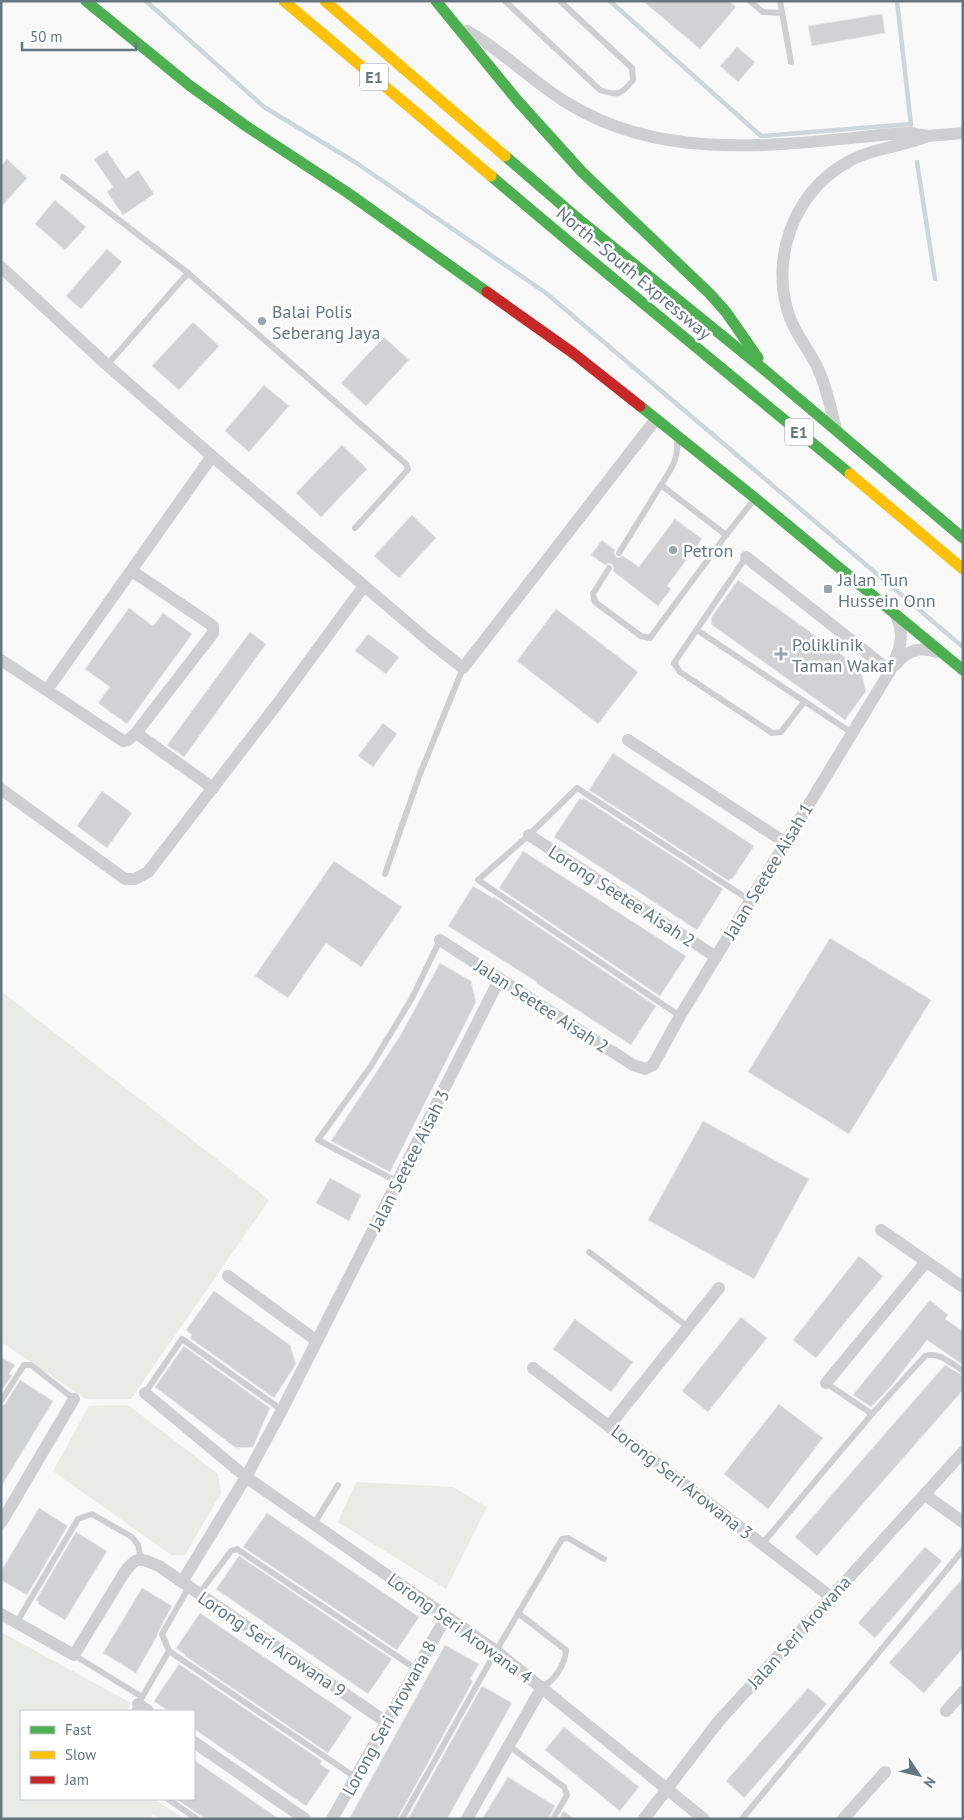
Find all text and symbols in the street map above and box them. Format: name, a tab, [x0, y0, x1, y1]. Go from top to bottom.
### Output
scale bar	[22, 20, 136, 52]
text: 50 m	[30, 27, 63, 46]
road number: E1	[360, 64, 388, 90]
street label: North–South Expressway	[552, 201, 717, 345]
place label: Balai Polis Seberang Jaya	[272, 300, 380, 344]
marker: Balai Polis Seberang Jaya	[256, 315, 268, 327]
road number: E1	[785, 418, 813, 446]
place label: Petron	[683, 539, 733, 562]
marker: Petron	[667, 544, 679, 556]
place label: Jalan Tun Hussein Onn	[837, 568, 936, 612]
marker: Jalan Tun Hussein Onn	[822, 583, 834, 595]
place label: Poliklinik Taman Wakaf	[792, 633, 895, 677]
marker: Poliklinik Taman Wakaf	[774, 647, 788, 661]
street label: Jalan Seetee Aisah 1	[718, 799, 818, 944]
street label: Lorong Seetee Aisah 2	[544, 840, 700, 952]
street label: Jalan Seetee Aisah 2	[470, 954, 613, 1058]
street label: Jalan Seetee Aisah 3	[363, 1086, 454, 1235]
street label: Lorong Seri Arowana 3	[607, 1420, 757, 1544]
street label: Lorong Seri Arowana 4	[383, 1568, 537, 1688]
street label: Jalan Seri Arowana	[742, 1571, 856, 1694]
street label: Lorong Seri Arowana 9	[194, 1586, 350, 1702]
street label: Lorong Seri Arowana 8	[337, 1637, 441, 1799]
legend	[20, 1710, 195, 1800]
text: Fast	[65, 1720, 92, 1739]
text: Slow	[65, 1745, 96, 1764]
north arrow	[894, 1750, 944, 1800]
text: Jam	[64, 1770, 89, 1789]
text: N	[920, 1774, 940, 1791]

